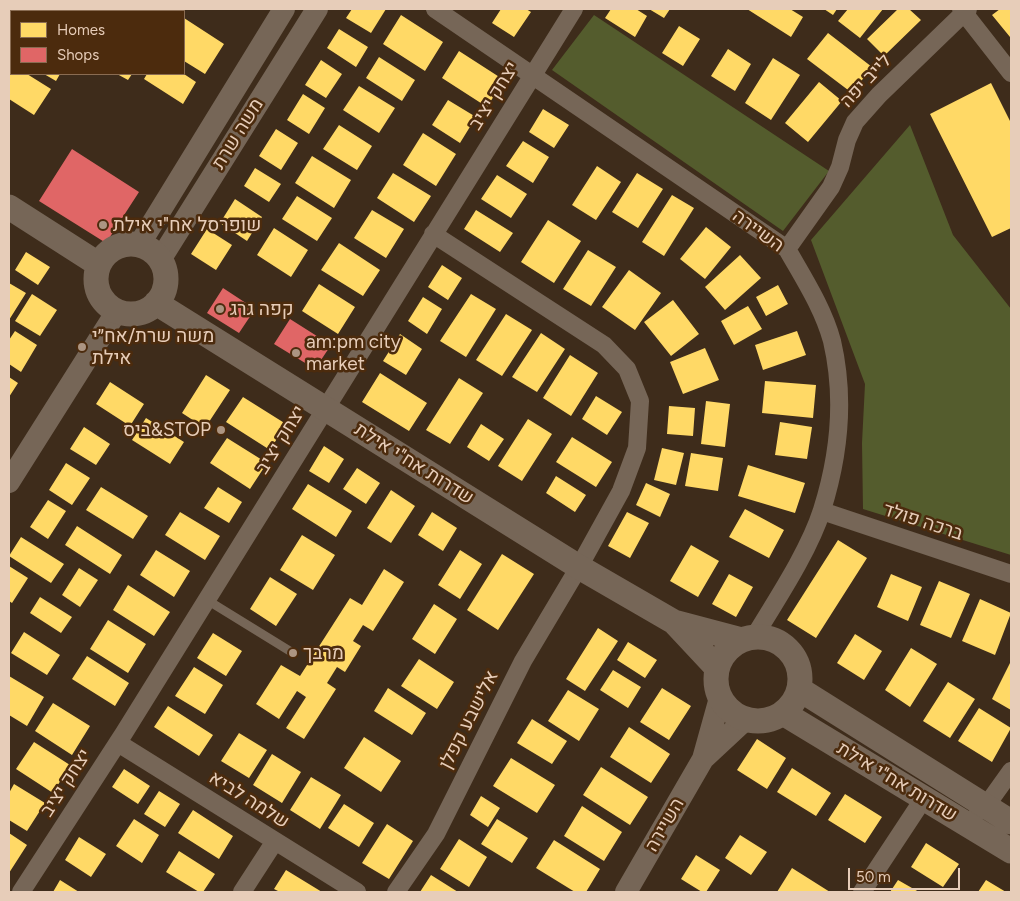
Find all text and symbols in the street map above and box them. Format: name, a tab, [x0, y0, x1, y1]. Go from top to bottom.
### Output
legend	[10, 10, 185, 75]
text: Homes	[57, 21, 105, 39]
text: Shops	[57, 46, 99, 64]
street label: לייב יפה	[836, 50, 896, 112]
street label: יצחק יציב	[464, 58, 524, 134]
street label: משה שרת	[207, 94, 269, 174]
street label: השיירה	[728, 205, 788, 257]
place label: שופרסל אח"י אילת	[113, 214, 261, 236]
marker: שופרסל אח"י אילת	[97, 219, 109, 231]
place label: קפה גרג	[230, 298, 294, 320]
marker: קפה גרג	[214, 303, 226, 315]
place label: משה שרת/אח״י אילת	[92, 325, 214, 369]
place label: am:pm city market	[306, 331, 401, 375]
marker: משה שרת/אח״י אילת	[76, 341, 88, 353]
marker: am:pm city market	[290, 347, 302, 359]
street label: יצחק יציב	[251, 402, 311, 478]
street label: שדרות אח"י אילת	[350, 418, 478, 510]
place label: ביס&STOP	[123, 419, 211, 441]
marker: ביס&STOP	[215, 424, 227, 436]
street label: ברכה פולד	[880, 498, 966, 546]
place label: מרבך	[303, 642, 344, 664]
marker: מרבך	[287, 647, 299, 659]
street label: אלישבע קפלן	[434, 667, 504, 773]
street label: שדרות אח"י אילת	[833, 737, 961, 827]
street label: יצחק יציב	[36, 745, 96, 821]
street label: שלמה לביא	[205, 766, 293, 834]
street label: השיירה	[641, 794, 689, 856]
scale bar	[850, 858, 962, 890]
text: 50 m	[856, 868, 891, 886]

